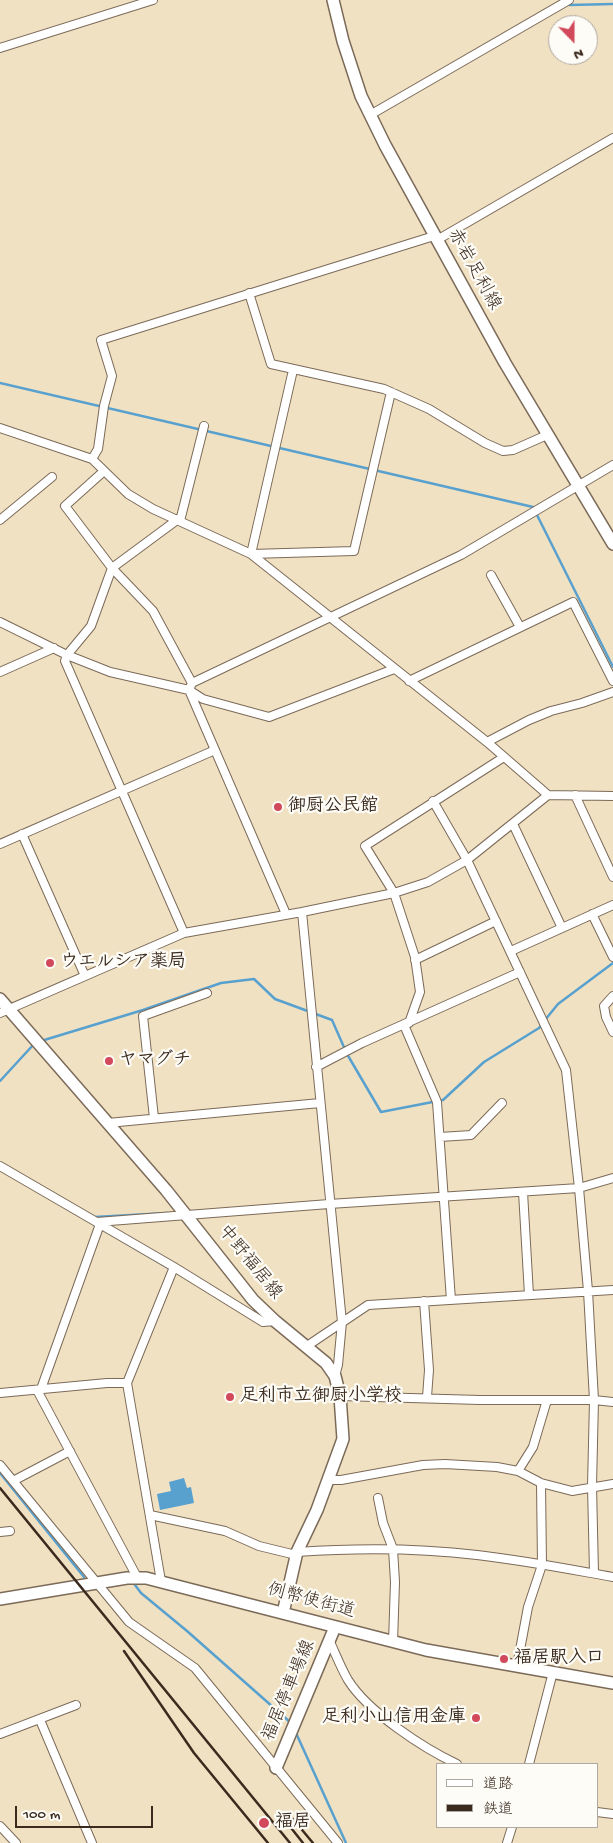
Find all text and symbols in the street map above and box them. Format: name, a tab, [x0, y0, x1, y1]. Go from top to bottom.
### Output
north arrow	[548, 15, 598, 65]
text: N	[571, 44, 586, 63]
street label: 赤岩足利線	[442, 225, 504, 315]
place label: 御厨公民館	[288, 796, 378, 818]
marker: 御厨公民館	[272, 801, 284, 813]
place label: ウエルシア薬局	[60, 952, 186, 974]
marker: ウエルシア薬局	[44, 957, 56, 969]
place label: ヤマグチ	[119, 1050, 191, 1072]
marker: ヤマグチ	[103, 1055, 115, 1067]
street label: 中野福居線	[212, 1221, 286, 1305]
place label: 足利市立御厨小学校	[240, 1386, 402, 1408]
marker: 足利市立御厨小学校	[224, 1391, 236, 1403]
street label: 例幣使街道	[265, 1580, 357, 1624]
street label: 福居停車場線	[259, 1637, 321, 1745]
place label: 福居駅入口	[514, 1648, 604, 1670]
marker: 福居駅入口	[498, 1653, 510, 1665]
place label: 足利小山信用金庫	[322, 1707, 466, 1729]
marker: 足利小山信用金庫	[470, 1712, 482, 1724]
legend	[436, 1763, 598, 1828]
text: 道路	[483, 1776, 513, 1794]
scale bar	[18, 1796, 155, 1828]
text: 鉄道	[483, 1801, 513, 1819]
text: 100 m	[23, 1806, 60, 1824]
place label: 福居	[275, 1812, 311, 1834]
marker: 福居	[257, 1816, 271, 1830]

